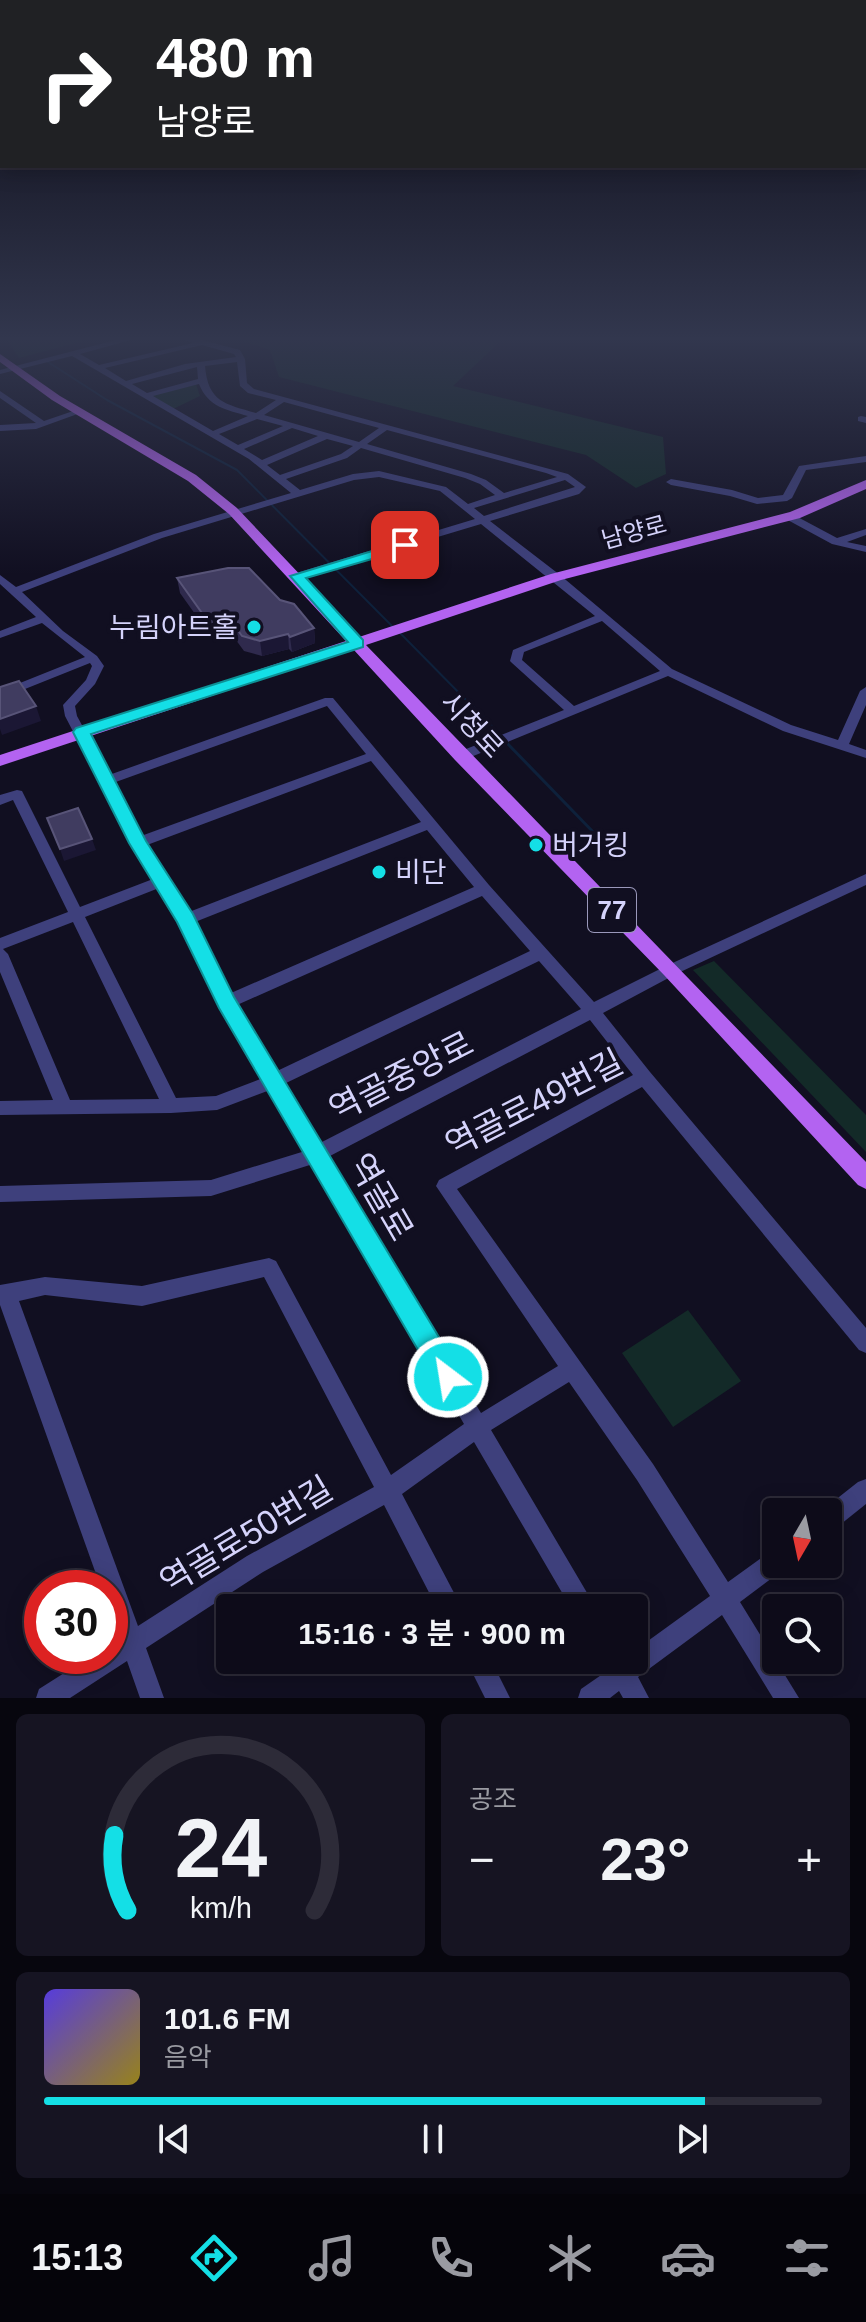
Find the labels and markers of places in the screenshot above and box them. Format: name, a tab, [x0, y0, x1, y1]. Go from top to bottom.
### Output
pin	[371, 511, 439, 579]
place label: 누림아트홀	[109, 612, 238, 643]
marker: 누림아트홀	[245, 618, 263, 636]
place label: 버거킹	[552, 830, 629, 861]
marker: 버거킹	[527, 836, 545, 854]
place label: 비단	[395, 857, 447, 888]
marker: 비단	[370, 863, 388, 881]

